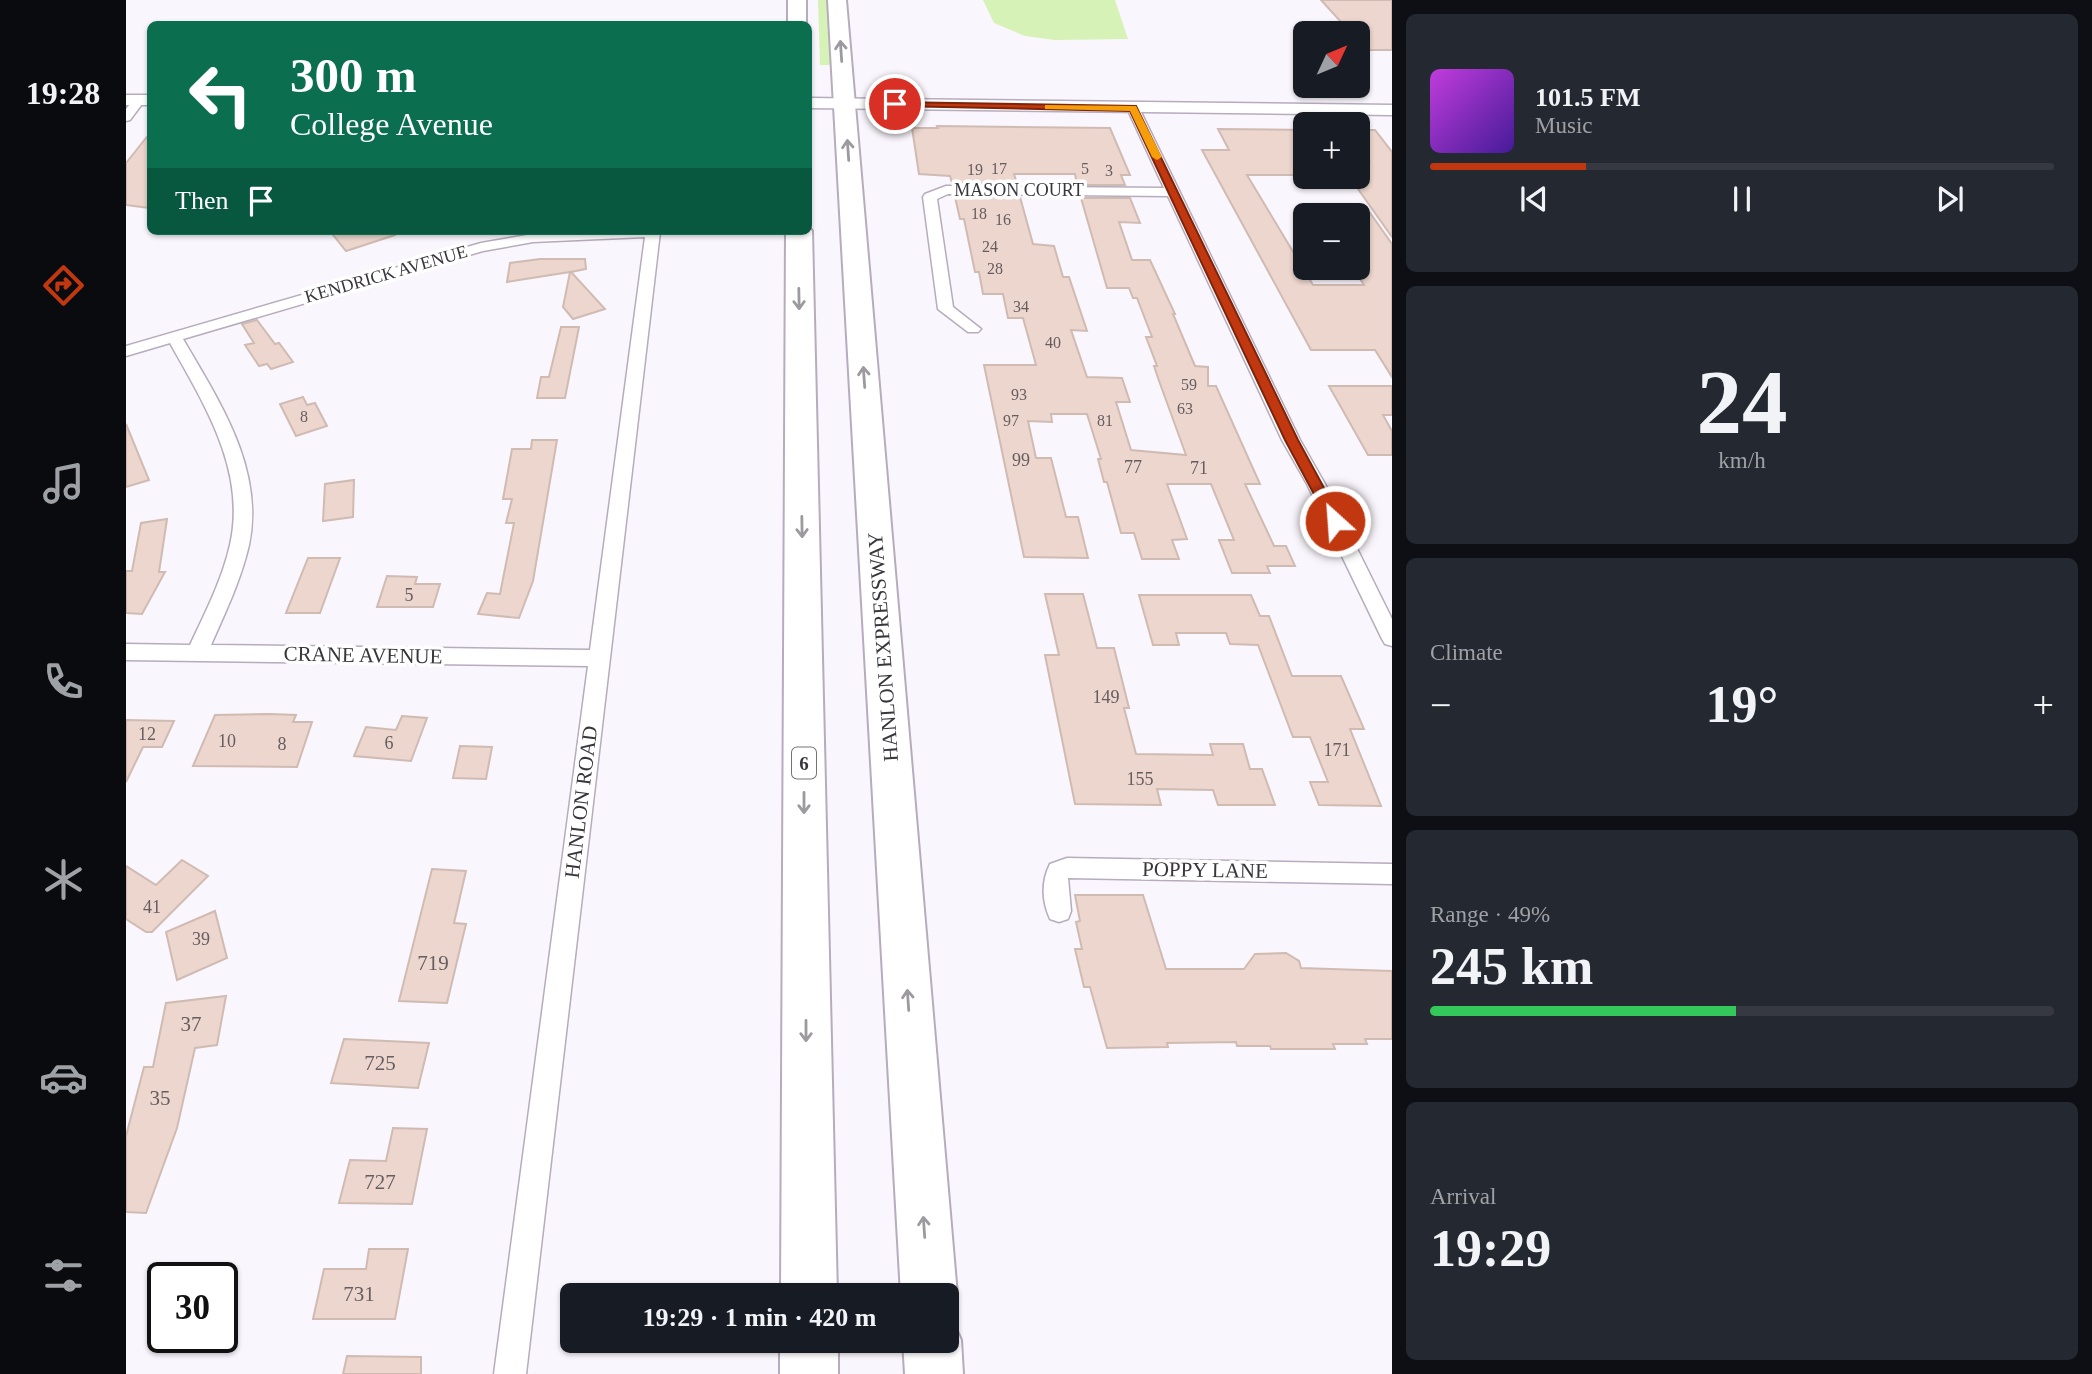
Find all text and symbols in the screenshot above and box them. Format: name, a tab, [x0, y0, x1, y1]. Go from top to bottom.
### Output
north arrow	[1293, 21, 1370, 98]
map controls	[1293, 21, 1370, 280]
one-way arrow	[834, 40, 847, 63]
text: 300 m	[290, 48, 417, 103]
icon: left	[175, 49, 266, 140]
pin	[865, 74, 925, 134]
text: 19:28	[26, 75, 100, 111]
text: 101.5 FM	[1535, 83, 1640, 112]
icon: arrive	[876, 85, 914, 123]
text: College Avenue	[290, 106, 493, 142]
button: +	[1293, 112, 1370, 189]
text: Music	[1535, 113, 1593, 138]
one-way arrow	[841, 139, 854, 161]
house number: 17	[991, 160, 1007, 177]
house number: 5	[1081, 160, 1089, 177]
house number: 19	[967, 161, 983, 178]
house number: 3	[1105, 162, 1113, 179]
street label: MASON COURT	[954, 180, 1084, 200]
icon: previous	[1515, 180, 1553, 218]
icon: pause	[1723, 180, 1761, 218]
icon: next	[1931, 180, 1969, 218]
icon: arrive	[242, 182, 280, 220]
text: Then	[175, 186, 228, 215]
button: −	[1293, 203, 1370, 280]
house number: 18	[971, 205, 987, 222]
house number: 16	[995, 211, 1011, 228]
house number: 24	[982, 238, 998, 255]
street label: KENDRICK AVENUE	[302, 241, 470, 307]
house number: 28	[987, 260, 1003, 277]
icon: directions	[39, 261, 88, 310]
one-way arrow	[793, 287, 806, 310]
house number: 34	[1013, 298, 1029, 315]
house number: 40	[1045, 334, 1061, 351]
text: 24	[1697, 352, 1788, 453]
one-way arrow	[857, 366, 870, 388]
house number: 59	[1181, 376, 1197, 393]
house number: 93	[1011, 386, 1027, 403]
house number: 63	[1177, 400, 1193, 417]
house number: 8	[300, 408, 308, 425]
house number: 97	[1003, 412, 1019, 429]
house number: 81	[1097, 412, 1113, 429]
text: km/h	[1718, 448, 1766, 473]
house number: 99	[1012, 450, 1030, 470]
house number: 77	[1124, 457, 1142, 477]
house number: 71	[1190, 458, 1208, 478]
icon: music	[39, 459, 88, 508]
position arrow	[1298, 484, 1372, 558]
one-way arrow	[795, 515, 809, 538]
street label: HANLON EXPRESSWAY	[863, 532, 903, 762]
house number: 5	[405, 585, 414, 605]
text: Climate	[1430, 640, 1503, 665]
street label: CRANE AVENUE	[283, 642, 443, 668]
icon: phone	[39, 657, 88, 706]
text: 19°	[1706, 676, 1778, 733]
text: −	[1430, 684, 1451, 726]
text: +	[2033, 684, 2054, 726]
house number: 149	[1093, 687, 1120, 707]
house number: 12	[138, 724, 156, 744]
street label: HANLON ROAD	[560, 724, 602, 880]
house number: 10	[218, 731, 236, 751]
house number: 6	[385, 733, 394, 753]
house number: 8	[278, 734, 287, 754]
house number: 171	[1324, 740, 1351, 760]
road number: 6	[792, 748, 816, 778]
house number: 155	[1127, 769, 1154, 789]
one-way arrow	[798, 791, 811, 814]
icon: climate	[39, 855, 88, 904]
street label: POPPY LANE	[1142, 857, 1268, 883]
house number: 41	[143, 897, 161, 917]
text: Range · 49%	[1430, 902, 1550, 927]
house number: 39	[192, 929, 210, 949]
text: 245 km	[1430, 938, 1593, 995]
house number: 719	[417, 951, 449, 975]
one-way arrow	[901, 989, 914, 1012]
house number: 37	[181, 1012, 202, 1036]
one-way arrow	[800, 1019, 813, 1042]
house number: 725	[364, 1051, 396, 1075]
icon: car	[39, 1053, 88, 1102]
house number: 35	[150, 1086, 171, 1110]
house number: 727	[364, 1170, 396, 1194]
text: Arrival	[1430, 1184, 1496, 1209]
one-way arrow	[917, 1216, 930, 1239]
text: 19:29	[1430, 1220, 1551, 1277]
icon: filters	[39, 1251, 88, 1300]
speed limit sign: 30	[147, 1262, 238, 1353]
house number: 731	[343, 1282, 375, 1306]
text: 19:29 · 1 min · 420 m	[643, 1303, 877, 1332]

